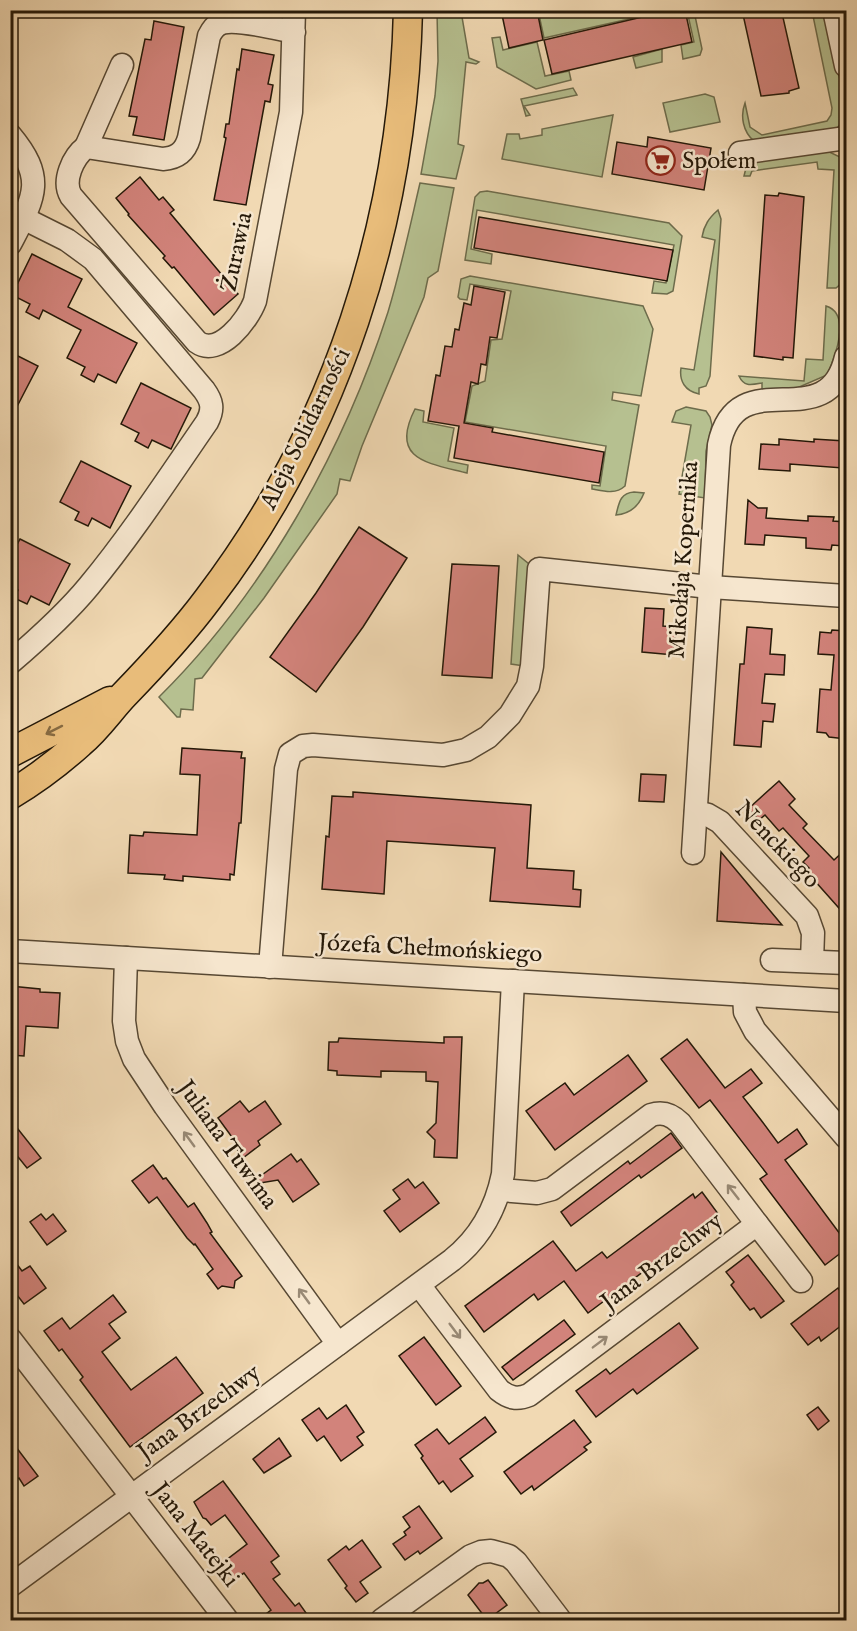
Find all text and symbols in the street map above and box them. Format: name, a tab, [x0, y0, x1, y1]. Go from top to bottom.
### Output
supermarket icon: Społem	[645, 145, 677, 177]
place label: Społem	[682, 146, 756, 177]
street label: Żurawia	[213, 209, 261, 295]
street label: Aleja Solidarności	[253, 343, 358, 516]
street label: Mikołaja Kopernika	[662, 459, 706, 660]
one-way arrow	[46, 725, 64, 736]
street label: Nenckiego	[728, 795, 826, 895]
street label: Józefa Chełmońskiego	[314, 927, 543, 970]
street label: Juliana Tuwima	[168, 1072, 285, 1216]
one-way arrow	[183, 1131, 195, 1147]
one-way arrow	[726, 1184, 739, 1200]
street label: Jana Brzechwy	[592, 1206, 729, 1320]
one-way arrow	[298, 1289, 310, 1305]
one-way arrow	[448, 1323, 461, 1339]
one-way arrow	[591, 1336, 607, 1348]
street label: Jana Brzechwy	[129, 1358, 267, 1470]
street label: Jana Matejki	[142, 1474, 246, 1594]

